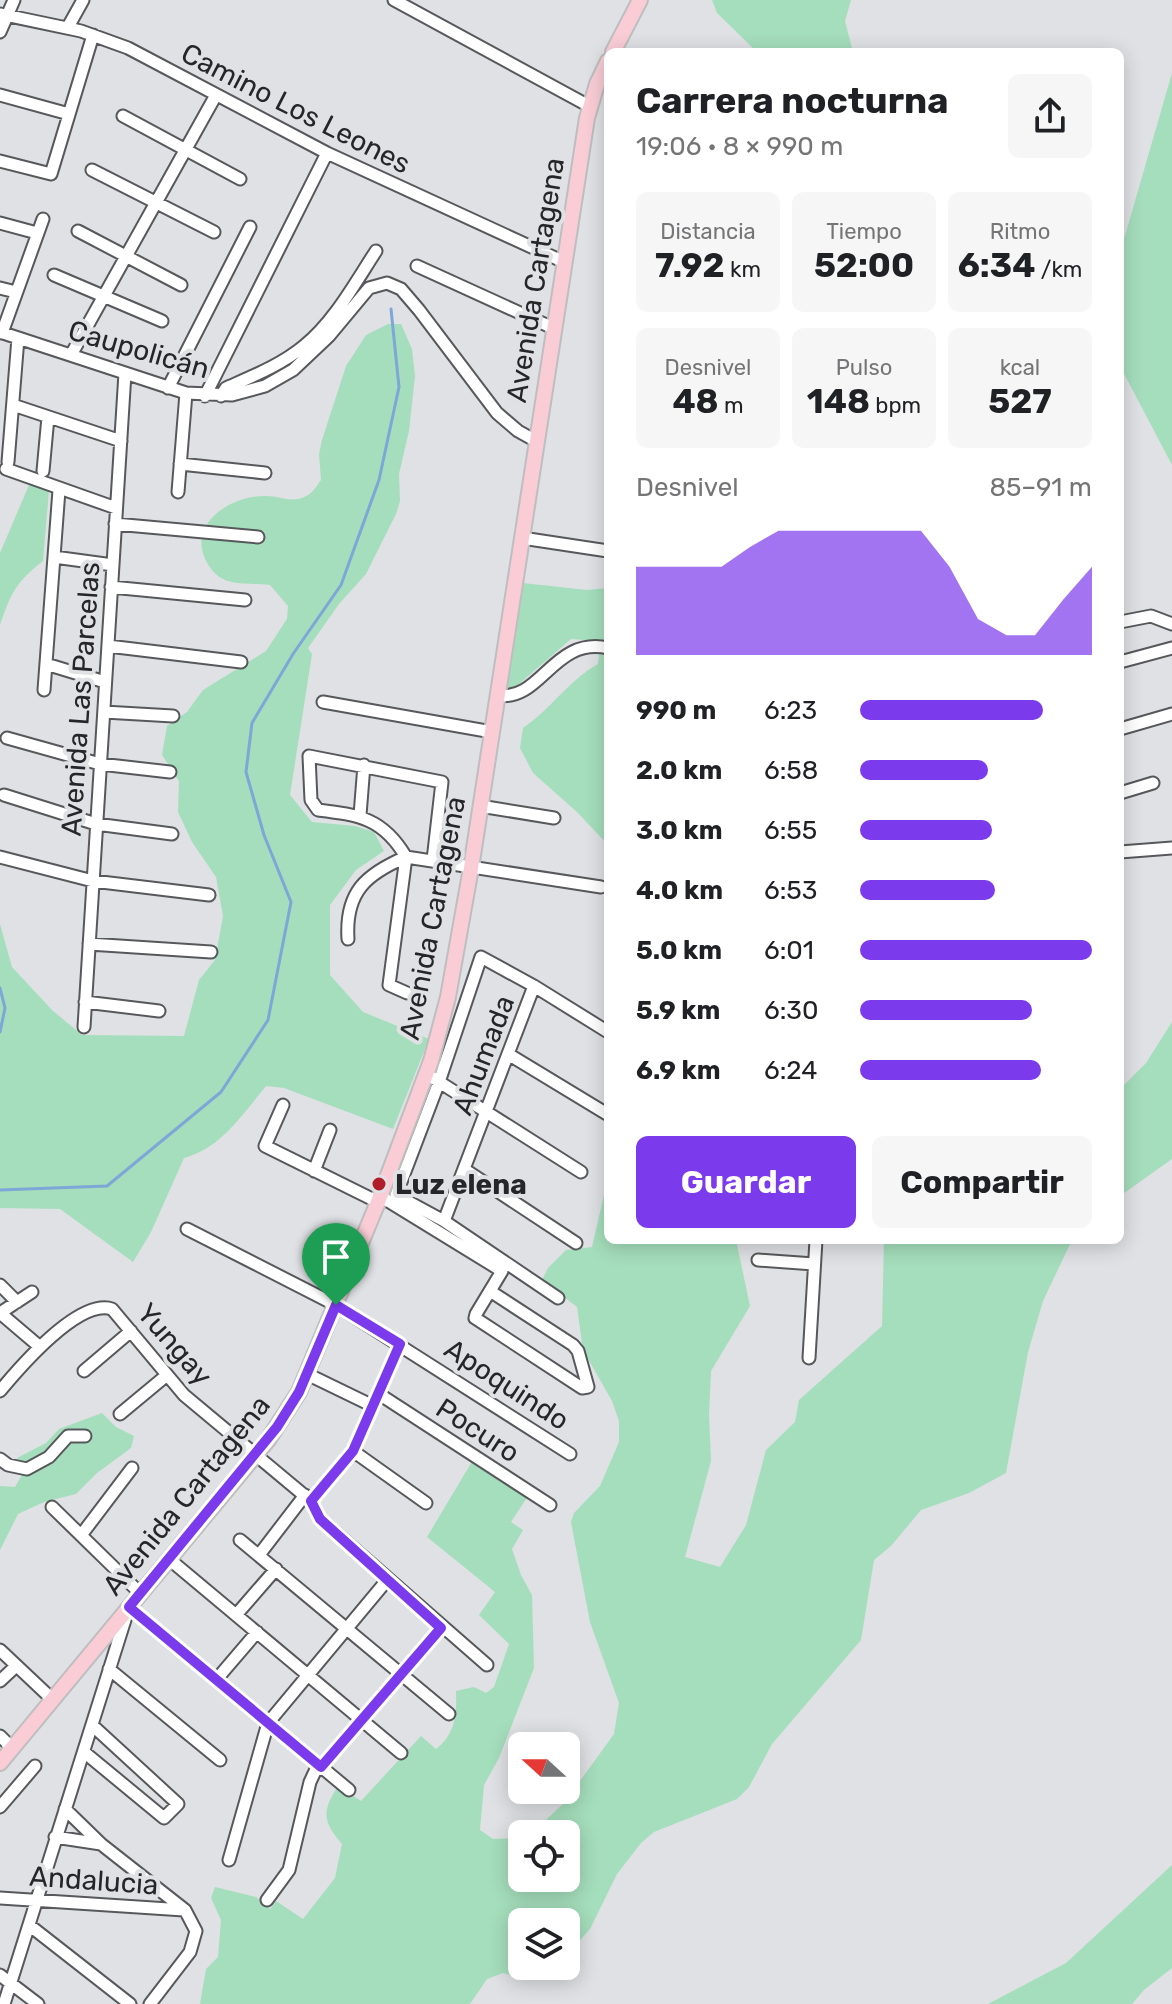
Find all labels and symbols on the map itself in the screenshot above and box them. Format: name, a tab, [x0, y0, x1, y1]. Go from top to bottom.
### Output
street label: Camino Los Leones	[176, 36, 416, 180]
street label: Avenida Cartagena	[500, 155, 571, 405]
street label: Caupolicán	[65, 314, 213, 385]
street label: Avenida Las Parcelas	[54, 561, 107, 837]
street label: Avenida Cartagena	[393, 794, 472, 1043]
street label: Ahumada	[446, 991, 521, 1120]
place label: Luz elena	[395, 1168, 527, 1201]
marker: Luz elena	[370, 1175, 388, 1193]
pin	[302, 1223, 370, 1305]
street label: Yungay	[130, 1297, 219, 1392]
street label: Apoquindo	[438, 1332, 575, 1437]
street label: Avenida Cartagena	[96, 1389, 277, 1602]
street label: Pocuro	[430, 1391, 526, 1469]
north arrow	[508, 1732, 580, 1804]
street label: Andalucia	[28, 1860, 160, 1901]

